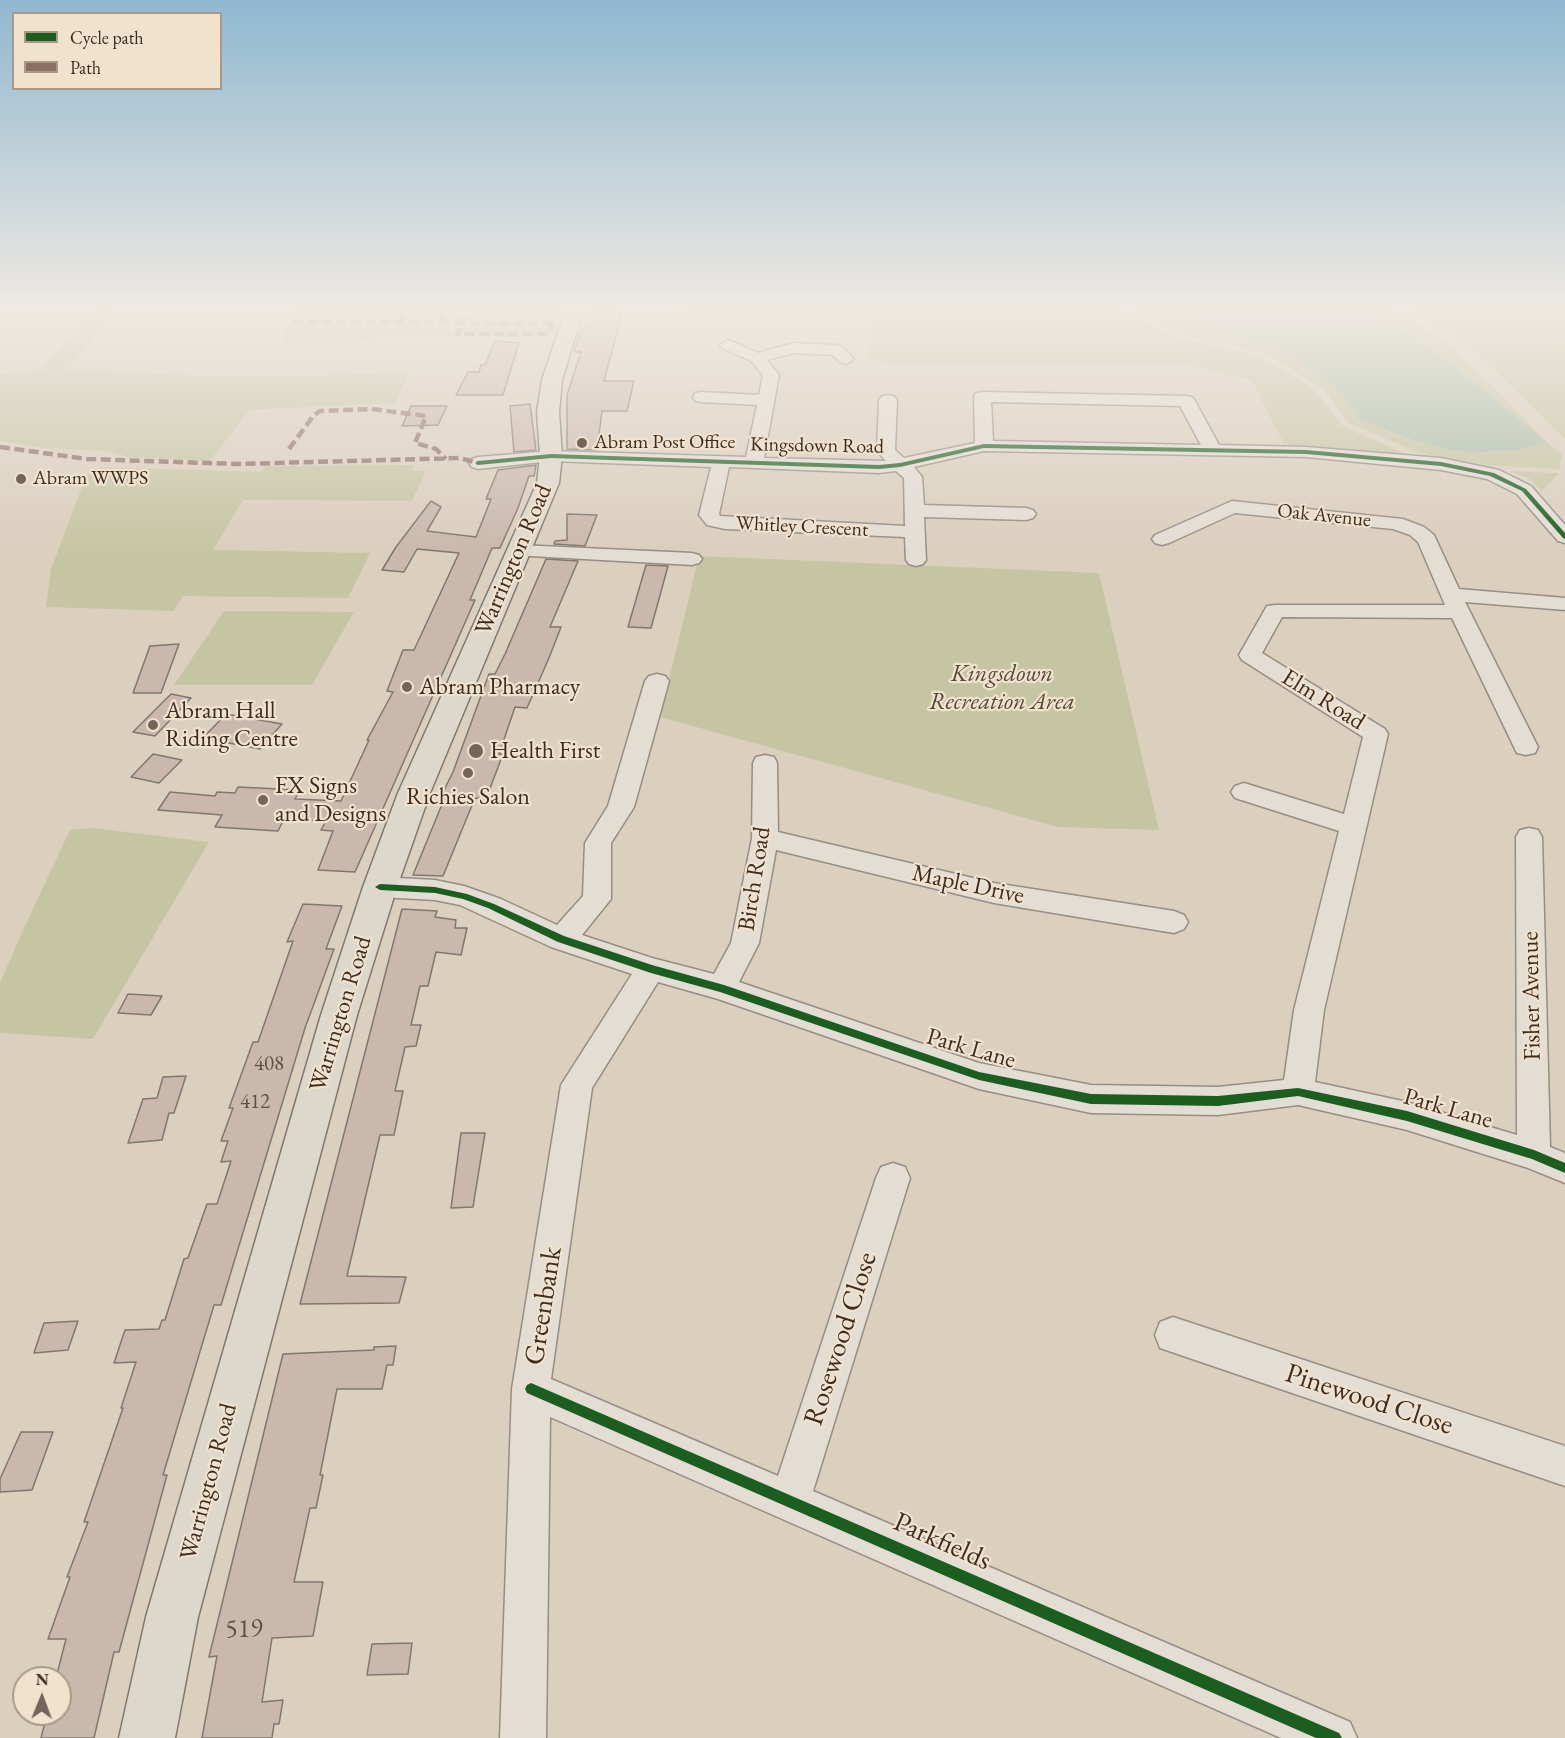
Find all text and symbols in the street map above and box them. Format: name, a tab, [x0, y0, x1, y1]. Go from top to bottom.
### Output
legend	[12, 12, 222, 90]
text: Cycle path	[70, 26, 144, 49]
text: Path	[70, 56, 101, 79]
place label: Abram Post Office	[594, 431, 735, 455]
street label: Kingsdown Road	[750, 433, 884, 459]
marker: Abram Post Office	[575, 436, 589, 450]
place label: Abram WWPS	[33, 467, 148, 491]
marker: Abram WWPS	[14, 472, 28, 486]
street label: Warrington Road	[469, 480, 559, 640]
street label: Oak Avenue	[1276, 499, 1372, 533]
street label: Whitley Crescent	[735, 512, 869, 542]
park label: Kingsdown Recreation Area	[929, 660, 1075, 716]
street label: Elm Road	[1276, 663, 1370, 737]
place label: Abram Pharmacy	[419, 673, 580, 701]
marker: Abram Pharmacy	[400, 680, 414, 694]
place label: Abram Hall Riding Centre	[165, 697, 298, 753]
marker: Abram Hall Riding Centre	[146, 718, 160, 732]
place label: Health First	[490, 737, 600, 765]
marker: Health First	[467, 742, 485, 760]
marker: Richies Salon	[461, 766, 475, 780]
place label: FX Signs and Designs	[275, 772, 386, 828]
place label: Richies Salon	[406, 783, 530, 811]
marker: FX Signs and Designs	[256, 793, 270, 807]
street label: Birch Road	[733, 825, 777, 933]
street label: Maple Drive	[909, 859, 1027, 911]
street label: Fisher Avenue	[1516, 931, 1548, 1061]
street label: Warrington Road	[304, 933, 378, 1095]
street label: Park Lane	[923, 1023, 1019, 1075]
house number: 408	[254, 1051, 284, 1077]
street label: Park Lane	[1400, 1083, 1496, 1135]
house number: 412	[240, 1089, 270, 1115]
street label: Greenbank	[518, 1245, 570, 1367]
street label: Rosewood Close	[797, 1248, 885, 1430]
street label: Pinewood Close	[1281, 1357, 1457, 1443]
street label: Warrington Road	[174, 1400, 244, 1564]
street label: Parkfields	[888, 1506, 996, 1578]
house number: 519	[225, 1614, 263, 1646]
north arrow	[12, 1666, 72, 1726]
text: N	[36, 1669, 49, 1690]

